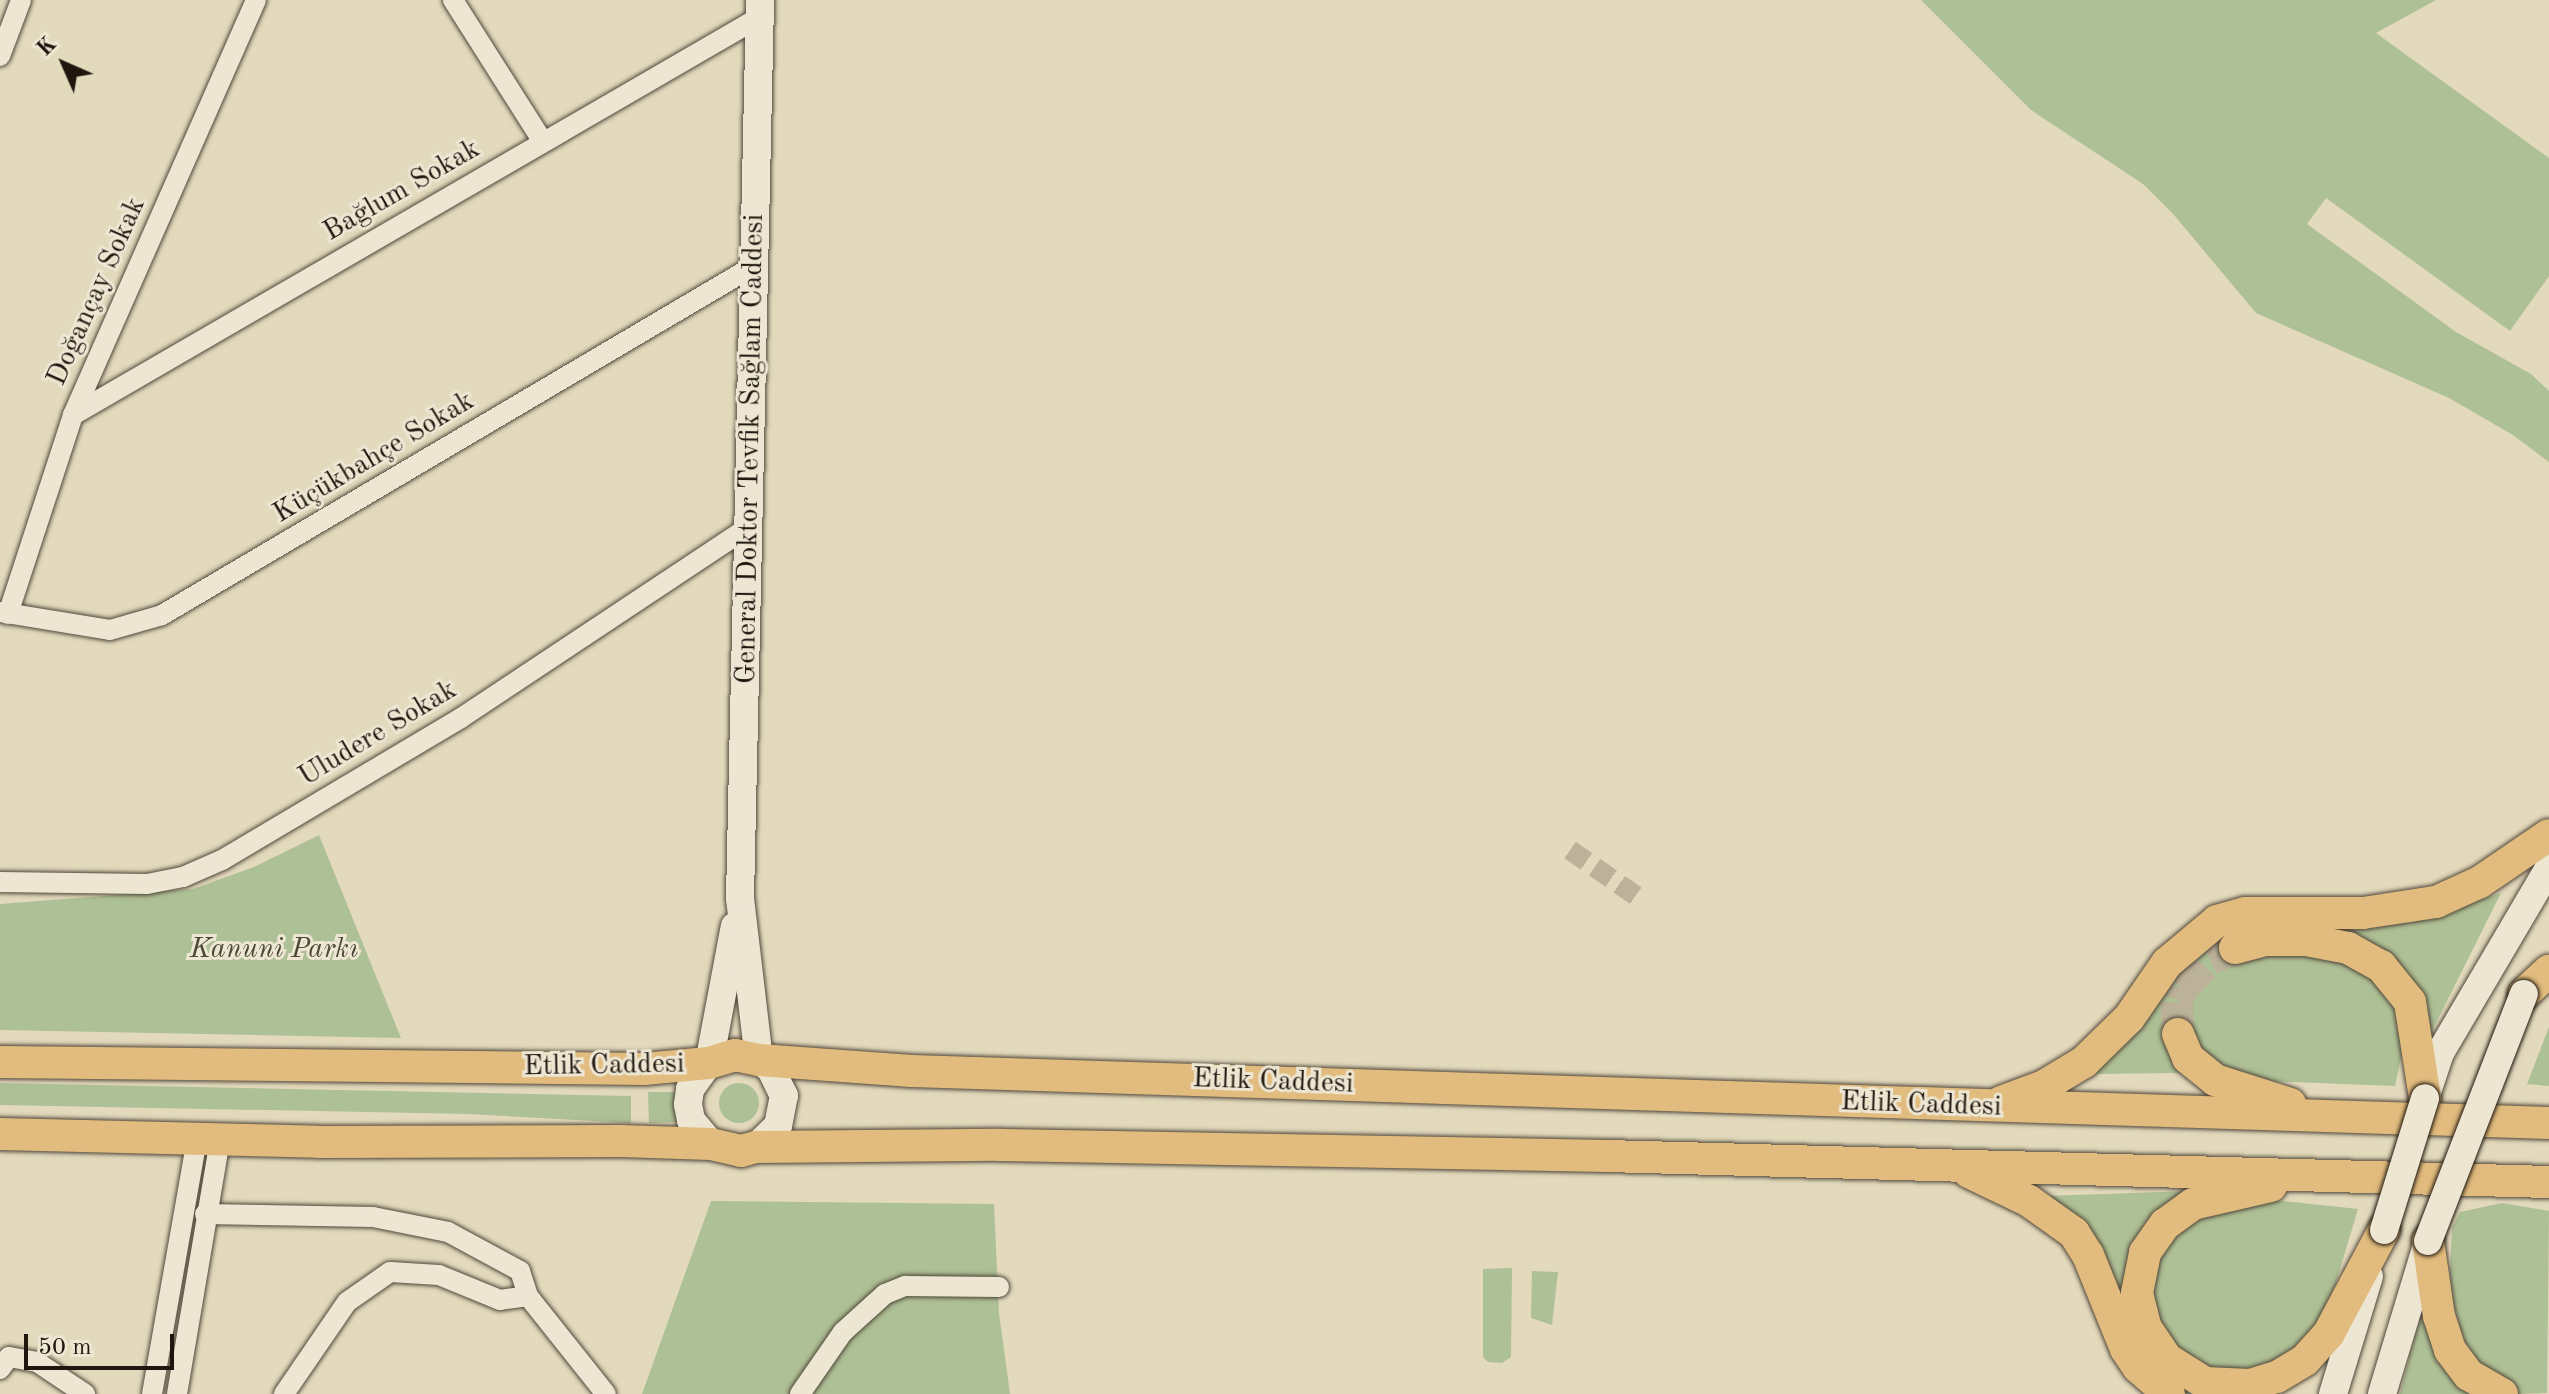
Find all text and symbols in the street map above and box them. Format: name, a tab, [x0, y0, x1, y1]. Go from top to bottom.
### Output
north arrow	[24, 24, 104, 104]
text: K	[33, 33, 61, 61]
street label: Bağlum Sokak	[318, 133, 486, 249]
street label: Doğançay Sokak	[41, 193, 153, 391]
street label: General Doktor Tevfik Sağlam Caddesi	[730, 214, 772, 684]
street label: Küçükbahçe Sokak	[267, 385, 481, 531]
street label: Uludere Sokak	[293, 674, 463, 794]
park label: Kanuni Parkı	[190, 933, 358, 967]
street label: Etlik Caddesi	[523, 1048, 685, 1084]
street label: Etlik Caddesi	[1192, 1062, 1354, 1102]
street label: Etlik Caddesi	[1840, 1085, 2002, 1125]
scale bar	[28, 1318, 178, 1368]
text: 50 m	[38, 1336, 92, 1360]

